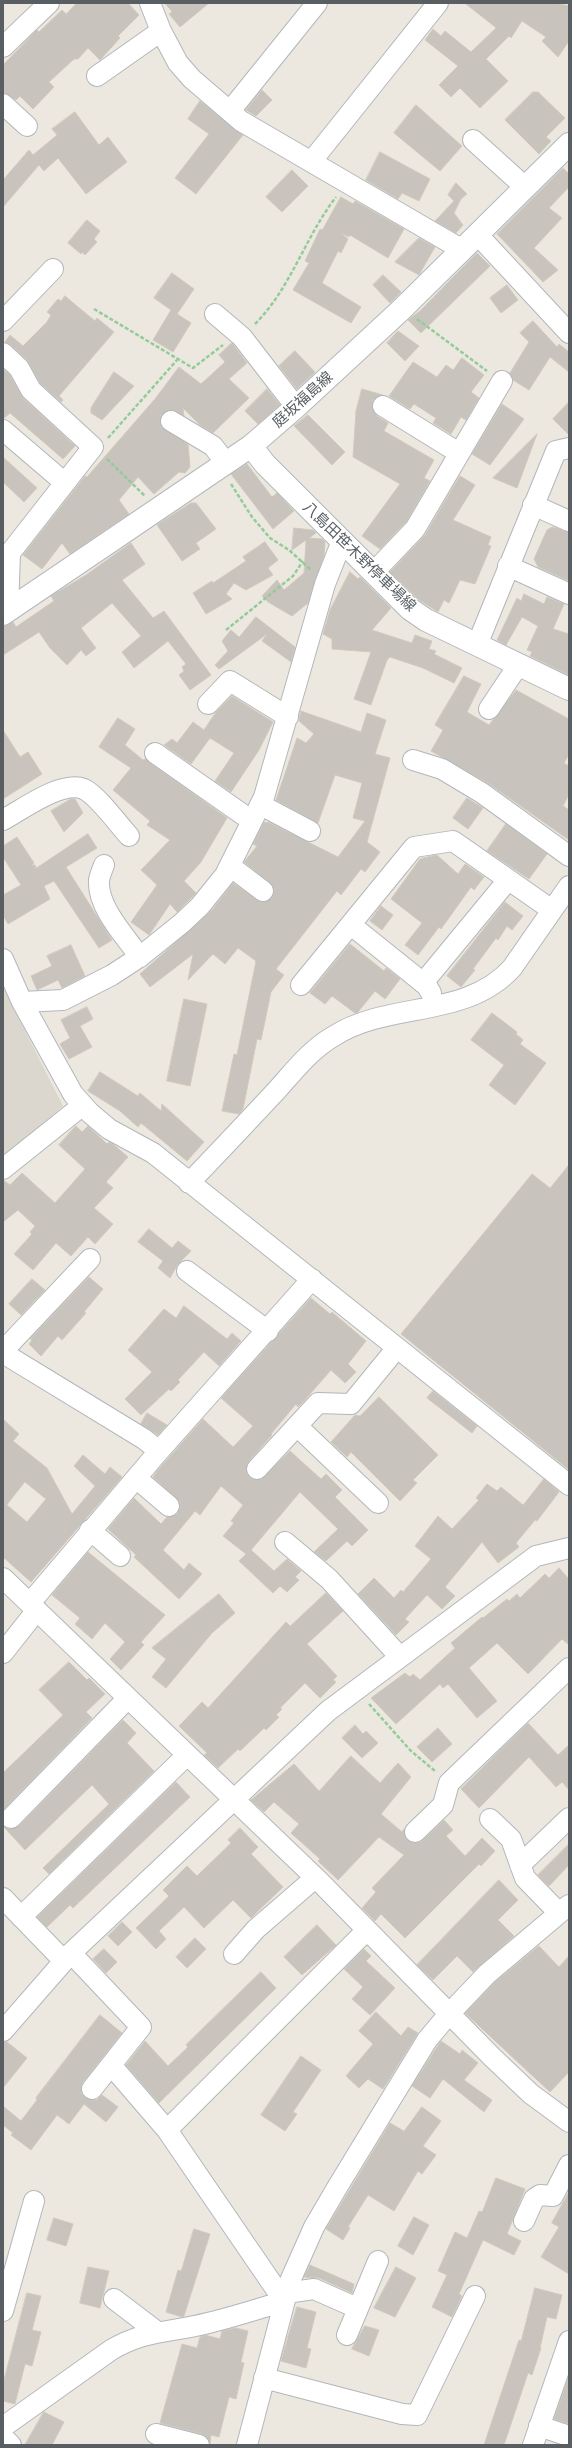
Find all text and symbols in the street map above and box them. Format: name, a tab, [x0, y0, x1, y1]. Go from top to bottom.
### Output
street label: 庭坂福島線	[269, 368, 337, 432]
street label: 八島田笹木野停車場線	[299, 498, 419, 616]

